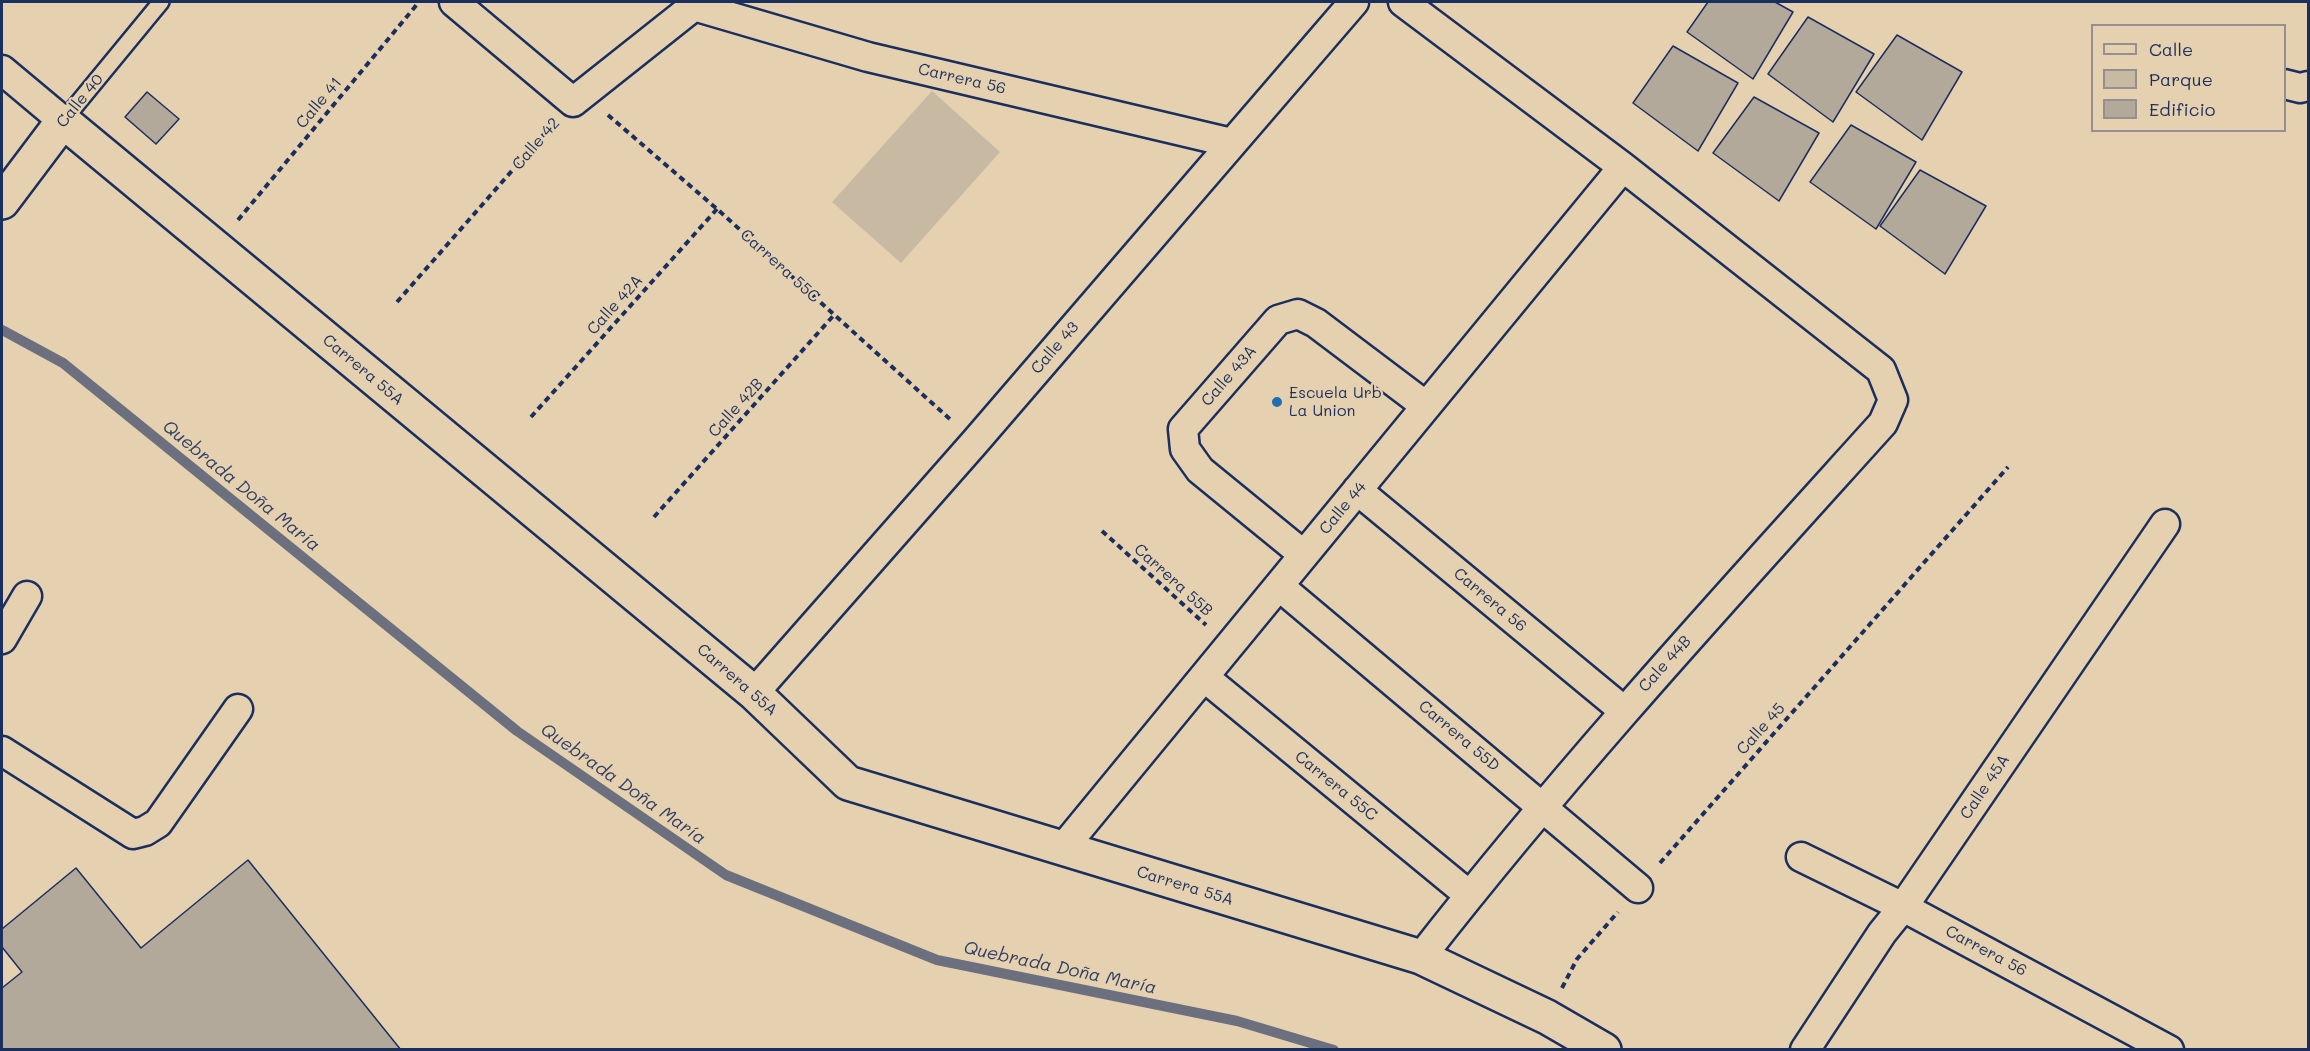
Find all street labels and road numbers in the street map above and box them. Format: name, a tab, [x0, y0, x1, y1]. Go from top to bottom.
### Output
street label: Carrera 56	[916, 60, 1008, 98]
street label: Calle 40	[52, 70, 108, 132]
street label: Calle 41	[292, 73, 346, 133]
street label: Calle 42	[508, 114, 564, 174]
street label: Carrera 55C	[736, 225, 824, 307]
street label: Calle 42A	[583, 271, 647, 339]
street label: Calle 43	[1027, 318, 1083, 378]
street label: Carrera 55A	[318, 330, 408, 410]
street label: Calle 43A	[1197, 342, 1261, 410]
street label: Calle 42B	[705, 375, 767, 441]
street label: Calle 44	[1315, 478, 1371, 538]
street label: Carrera 55B	[1130, 540, 1216, 620]
street label: Carrera 56	[1450, 564, 1530, 636]
street label: Cale 44B	[1635, 632, 1695, 696]
street label: Carrera 55A	[693, 640, 781, 720]
street label: Carrera 55D	[1414, 696, 1504, 776]
street label: Calle 45	[1733, 699, 1789, 759]
street label: Carrera 55C	[1291, 747, 1381, 825]
street label: Calle 45A	[1956, 751, 2014, 823]
street label: Carrera 55A	[1134, 862, 1236, 910]
street label: Carrera 56	[1942, 922, 2030, 980]

